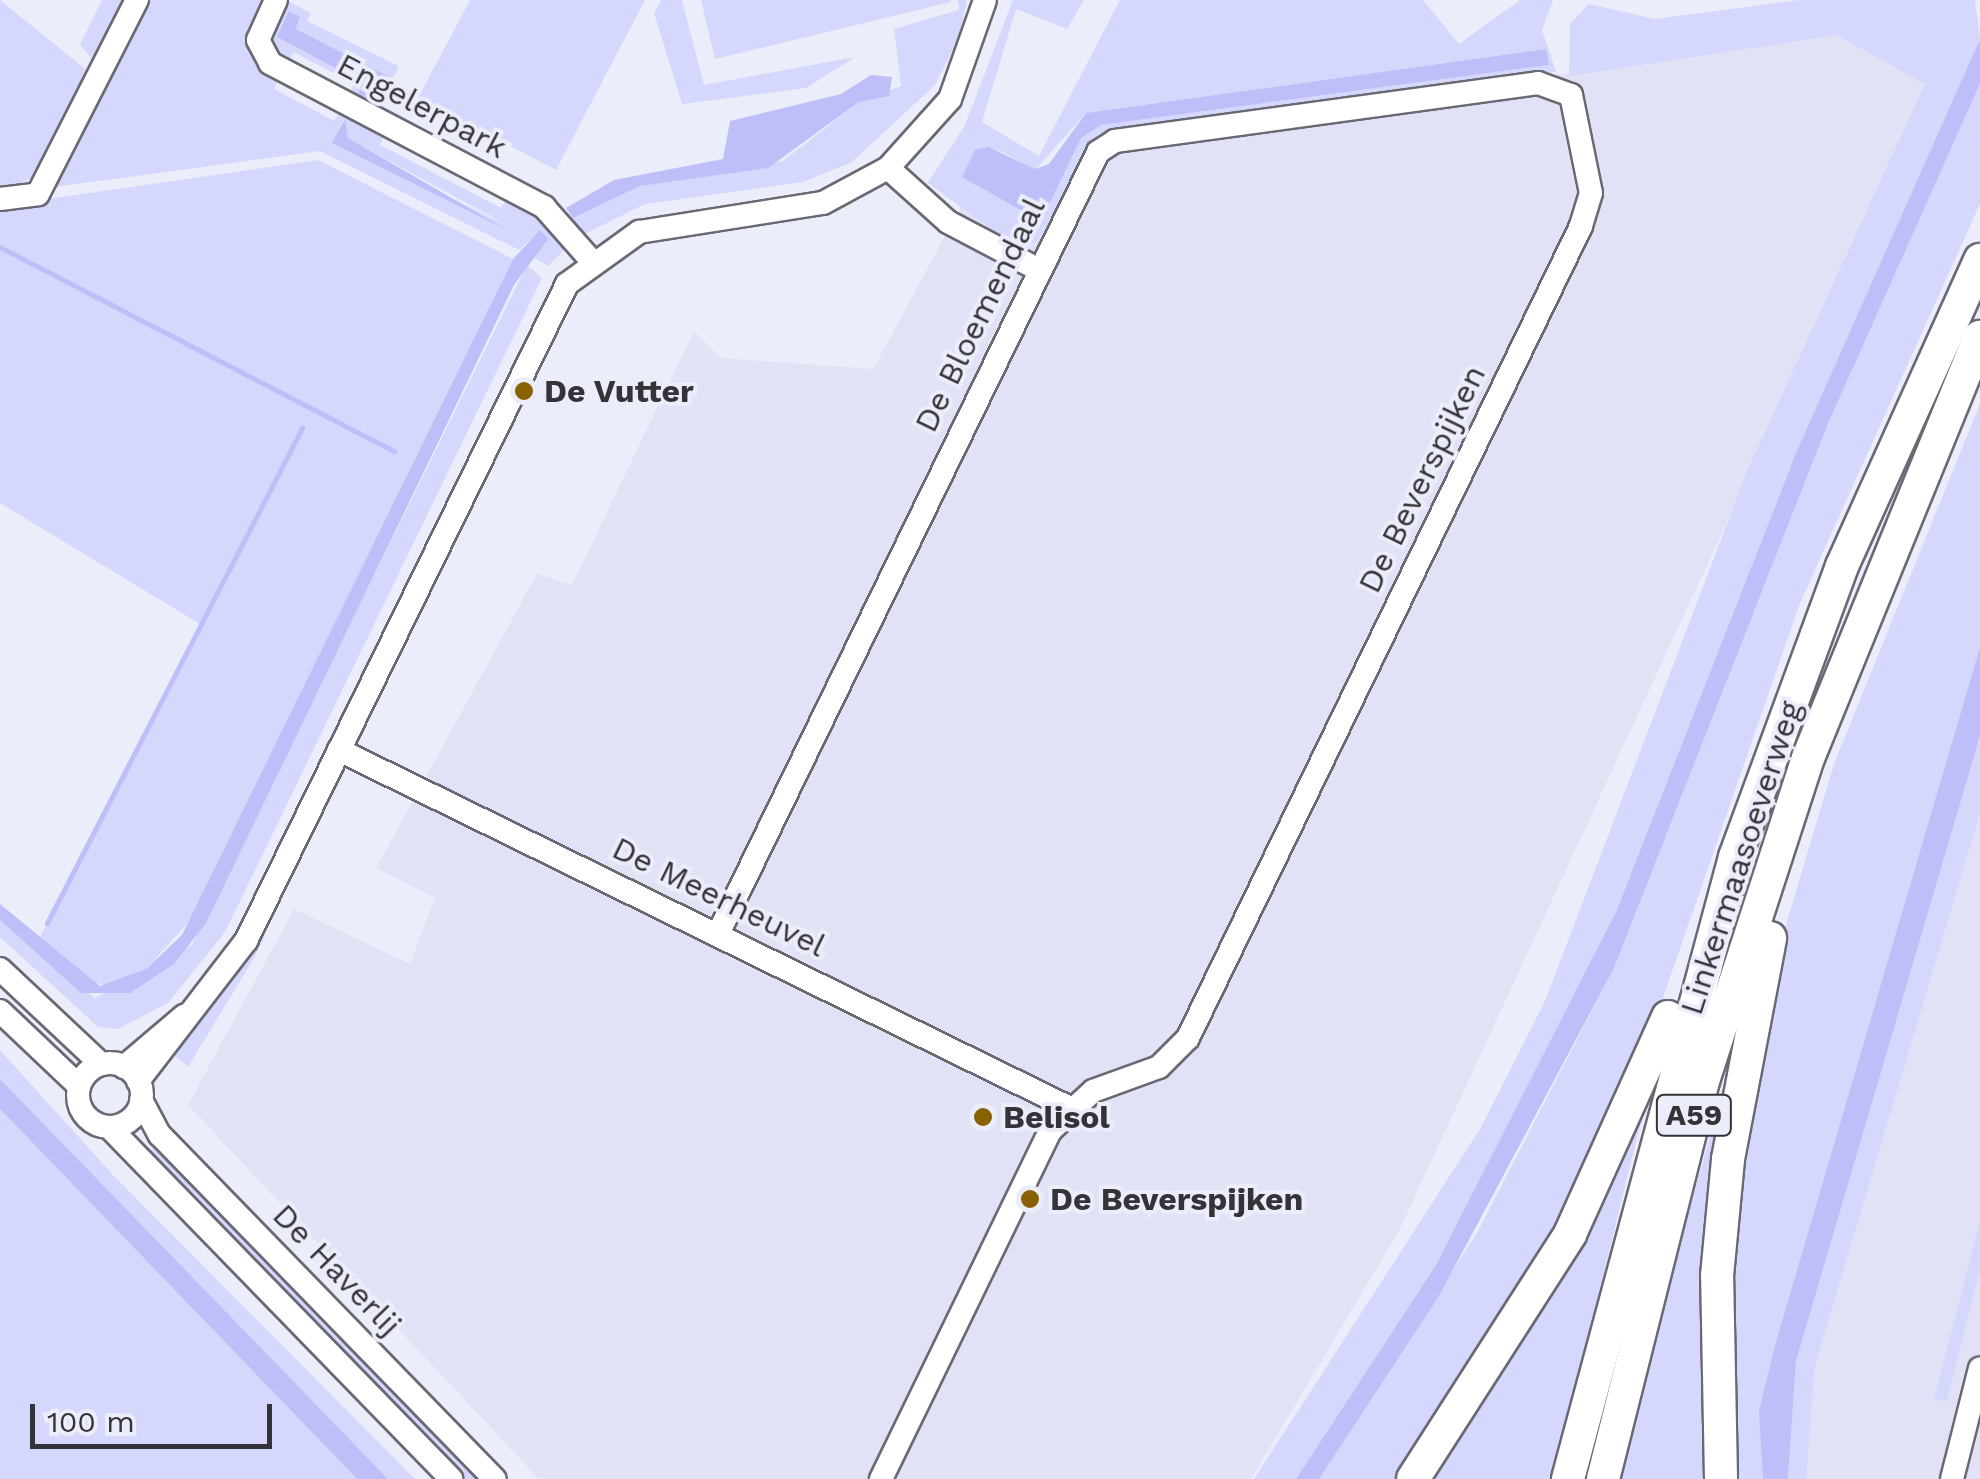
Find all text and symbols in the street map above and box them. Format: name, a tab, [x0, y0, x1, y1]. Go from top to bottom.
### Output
street label: Engelerpark	[331, 45, 513, 167]
street label: De Bloemendaal	[907, 192, 1053, 438]
street label: De Beverspijken	[1350, 359, 1494, 599]
place label: De Vutter	[544, 372, 695, 410]
marker: De Vutter	[513, 380, 535, 402]
street label: Linkermaasoeverweg	[1672, 696, 1810, 1020]
street label: De Meerheuvel	[606, 829, 832, 965]
road number: A59	[1654, 1090, 1734, 1140]
place label: Belisol	[1003, 1098, 1110, 1136]
marker: Belisol	[972, 1106, 994, 1128]
place label: De Beverspijken	[1050, 1180, 1303, 1218]
marker: De Beverspijken	[1019, 1188, 1041, 1210]
street label: De Haverlij	[265, 1196, 409, 1344]
scale bar	[35, 1384, 278, 1446]
text: 100 m	[47, 1404, 135, 1439]

